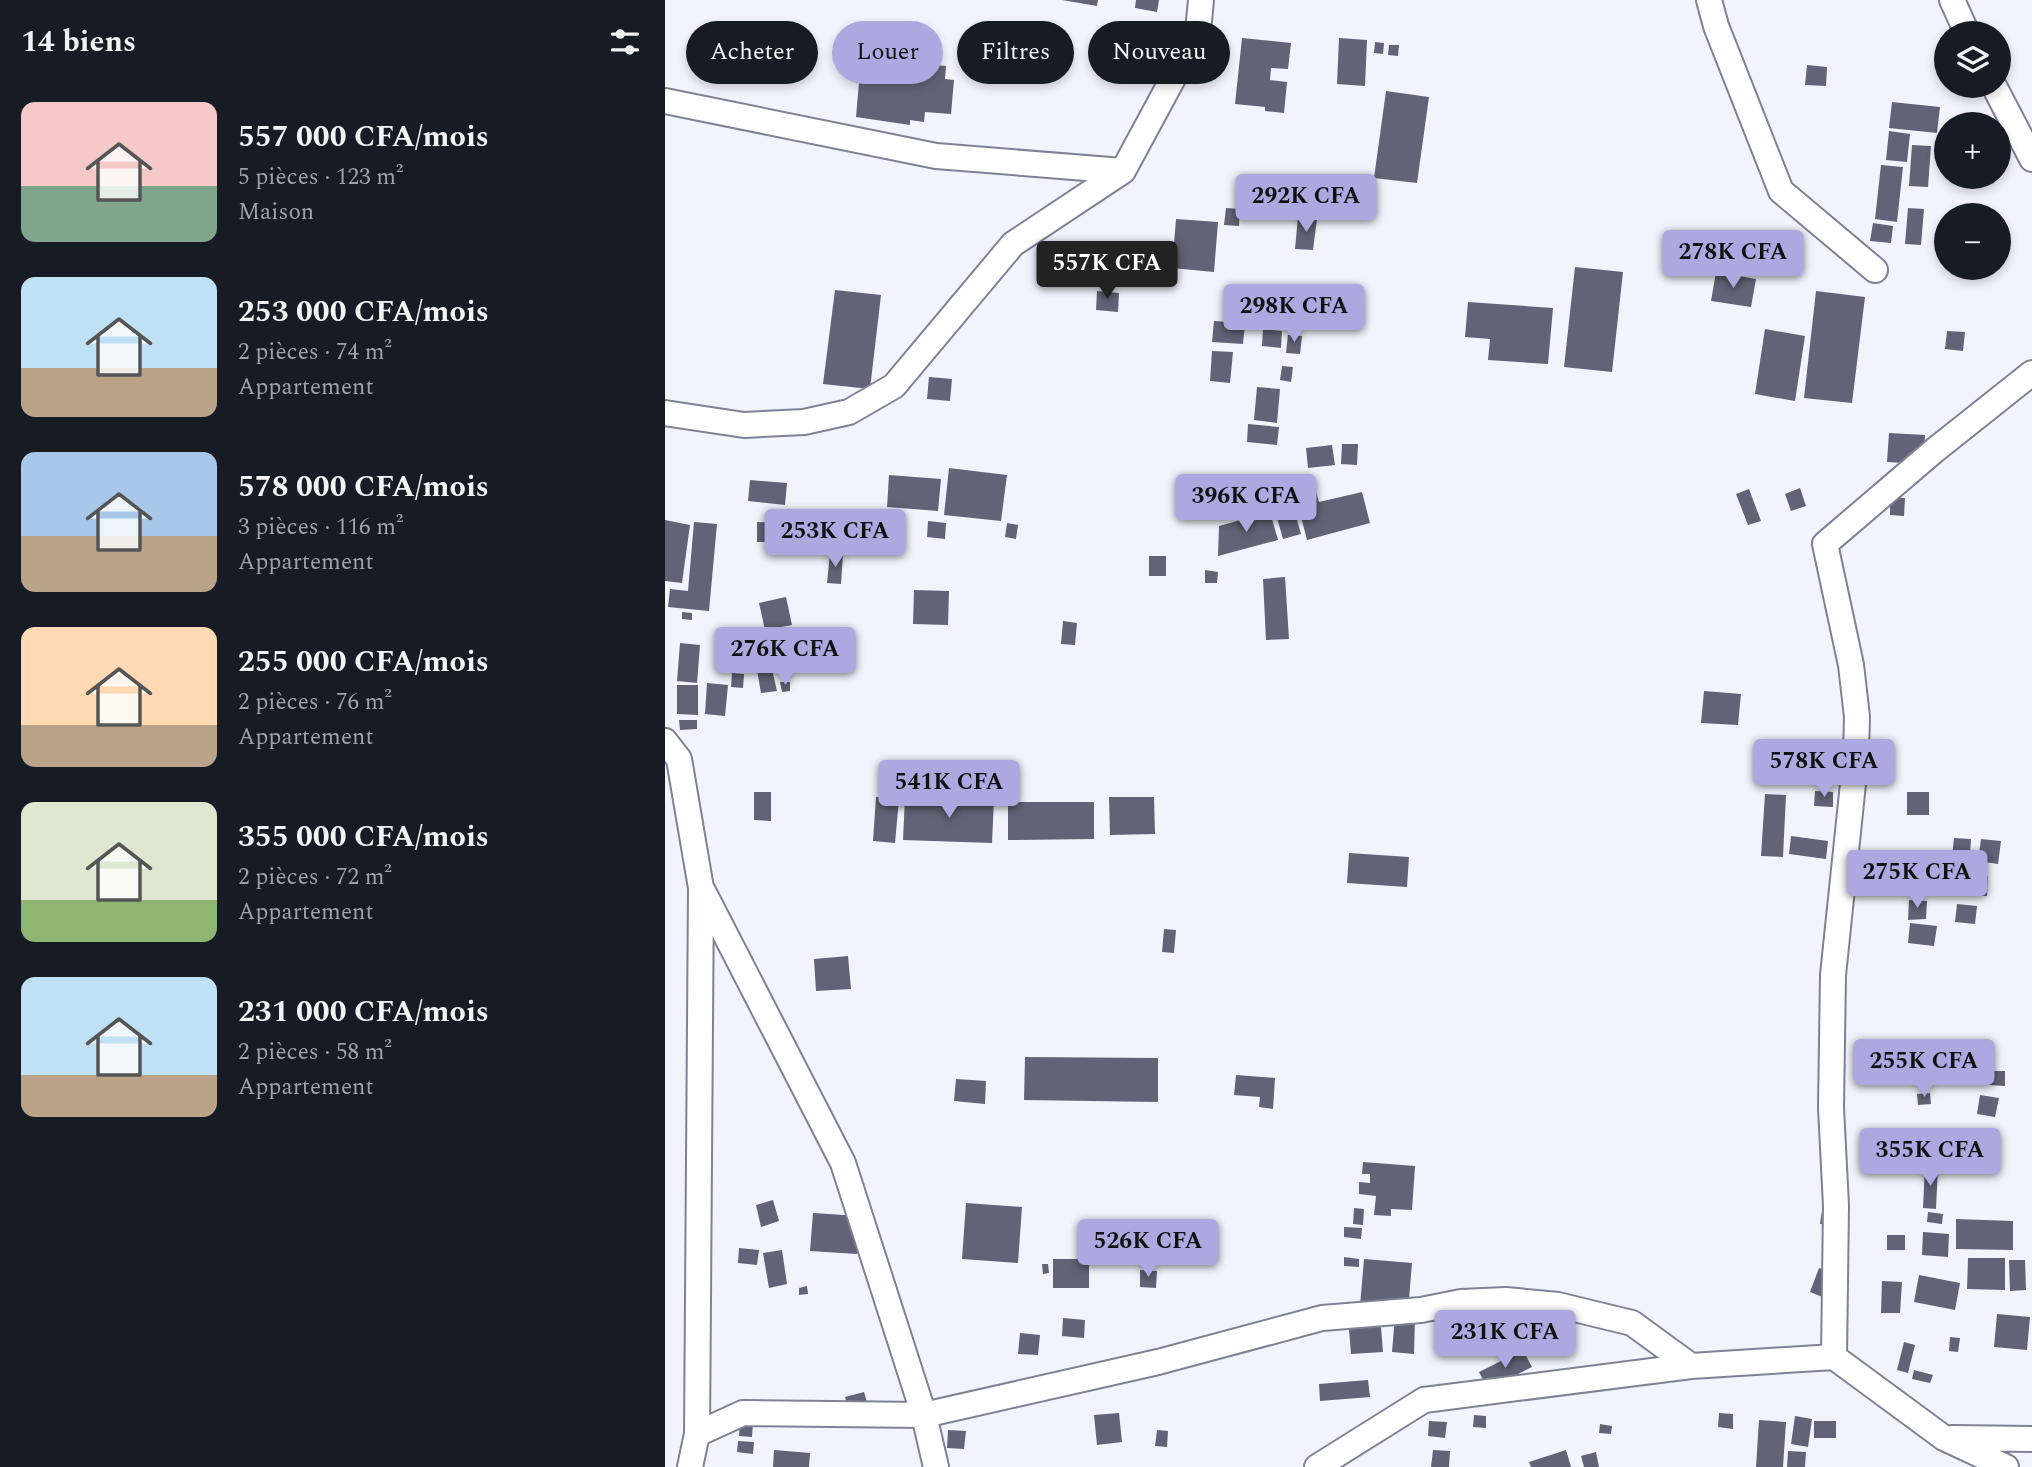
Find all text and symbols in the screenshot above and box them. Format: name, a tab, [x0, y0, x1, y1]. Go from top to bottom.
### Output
text: 14 biens	[21, 19, 136, 65]
chip: Acheter	[686, 21, 818, 84]
chip: Louer	[832, 21, 943, 84]
chip: Filtres	[957, 21, 1074, 84]
chip: Nouveau	[1088, 21, 1230, 84]
map controls	[1934, 21, 2011, 280]
button: layers	[1934, 21, 2011, 98]
icon: filters	[606, 23, 644, 61]
button: +	[1934, 112, 2011, 189]
text: 557 000 CFA/mois	[238, 114, 489, 160]
icon: home	[77, 130, 161, 214]
text: 5 pièces · 123 m²	[238, 160, 403, 195]
pin: 292K CFA	[1234, 174, 1378, 234]
text: 292K CFA	[1252, 179, 1361, 214]
text: Maison	[238, 195, 314, 230]
button: −	[1934, 203, 2011, 280]
pin: 278K CFA	[1661, 230, 1805, 290]
text: 278K CFA	[1679, 235, 1788, 270]
pin: 557K CFA	[1035, 242, 1179, 301]
text: 557K CFA	[1053, 246, 1162, 281]
pin: 298K CFA	[1222, 284, 1366, 344]
text: 253 000 CFA/mois	[238, 289, 489, 335]
text: 298K CFA	[1240, 289, 1349, 324]
icon: home	[77, 305, 161, 389]
text: 2 pièces · 74 m²	[238, 335, 392, 370]
text: Appartement	[238, 370, 374, 405]
text: 578 000 CFA/mois	[238, 464, 489, 510]
pin: 396K CFA	[1174, 475, 1318, 534]
text: 396K CFA	[1192, 479, 1301, 514]
icon: home	[77, 480, 161, 564]
text: 3 pièces · 116 m²	[238, 510, 403, 545]
pin: 253K CFA	[763, 510, 907, 569]
text: 253K CFA	[781, 514, 890, 549]
text: Appartement	[238, 545, 374, 580]
pin: 276K CFA	[713, 628, 857, 687]
text: 276K CFA	[731, 632, 840, 667]
text: 255 000 CFA/mois	[238, 639, 489, 685]
icon: home	[77, 655, 161, 739]
text: 2 pièces · 76 m²	[238, 685, 392, 720]
text: Appartement	[238, 720, 374, 755]
pin: 578K CFA	[1752, 740, 1896, 799]
text: 578K CFA	[1770, 744, 1879, 779]
pin: 541K CFA	[877, 760, 1021, 820]
text: 541K CFA	[895, 765, 1004, 800]
text: 355 000 CFA/mois	[238, 814, 489, 860]
icon: home	[77, 830, 161, 914]
pin: 275K CFA	[1845, 850, 1989, 910]
text: 275K CFA	[1863, 855, 1972, 890]
text: 2 pièces · 72 m²	[238, 860, 392, 895]
text: Appartement	[238, 895, 374, 930]
text: 231 000 CFA/mois	[238, 989, 489, 1035]
icon: home	[77, 1005, 161, 1089]
text: 2 pièces · 58 m²	[238, 1035, 392, 1070]
pin: 255K CFA	[1852, 1040, 1996, 1099]
text: 255K CFA	[1870, 1044, 1979, 1079]
text: Appartement	[238, 1070, 374, 1105]
pin: 355K CFA	[1858, 1128, 2002, 1188]
text: 355K CFA	[1876, 1133, 1985, 1168]
pin: 526K CFA	[1076, 1220, 1220, 1279]
text: 526K CFA	[1094, 1224, 1203, 1259]
pin: 231K CFA	[1433, 1310, 1577, 1370]
text: 231K CFA	[1451, 1315, 1560, 1350]

